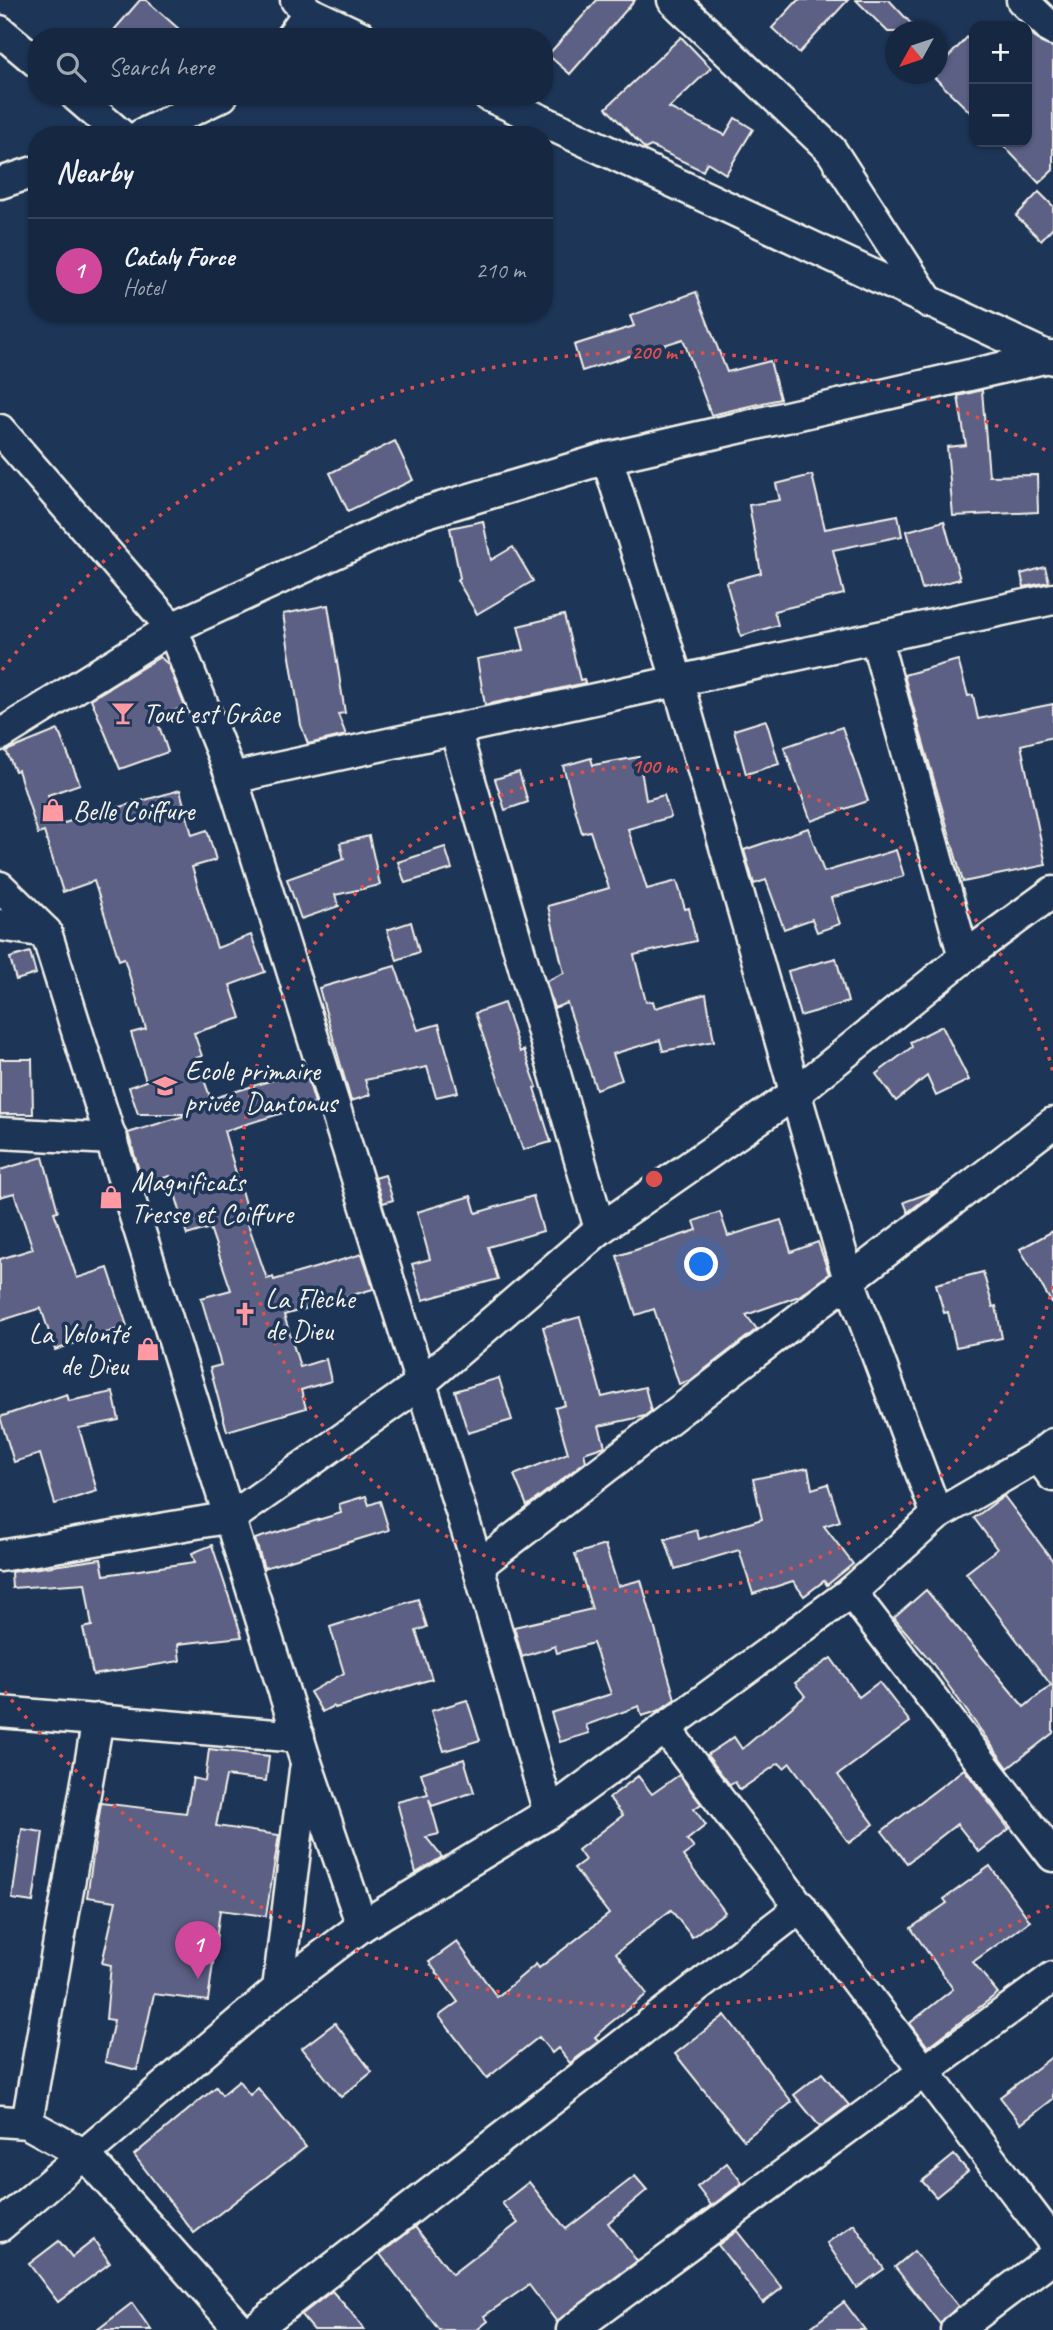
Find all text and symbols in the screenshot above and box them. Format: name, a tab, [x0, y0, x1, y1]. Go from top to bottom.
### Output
north arrow	[885, 21, 948, 84]
map controls	[969, 21, 1032, 147]
button: +	[969, 21, 1032, 84]
search box	[28, 28, 553, 105]
icon: search	[52, 48, 90, 86]
text: Search here	[108, 50, 214, 83]
button: −	[969, 84, 1032, 147]
text: Nearby	[56, 153, 132, 191]
text: Cataly Force	[123, 240, 234, 273]
text: 1	[74, 256, 84, 285]
text: 210 m	[476, 256, 525, 285]
text: Hotel	[123, 273, 163, 302]
text: 200 m	[631, 339, 679, 365]
place label: Tout est Grâce	[143, 696, 281, 731]
bar icon: Tout est Grâce	[109, 699, 137, 727]
text: 100 m	[631, 753, 679, 779]
place label: Belle Coiffure	[73, 793, 196, 828]
shop icon: Belle Coiffure	[39, 796, 67, 824]
place label: Ecole primaire privée Dantonus	[185, 1053, 339, 1120]
school or university icon: Ecole primaire privée Dantonus	[151, 1072, 179, 1100]
place label: Magnificats Tresse et Coiffure	[131, 1164, 295, 1231]
centre of rings	[642, 1167, 666, 1191]
shop icon: Magnificats Tresse et Coiffure	[97, 1183, 125, 1211]
your location	[684, 1247, 718, 1281]
place label: La Flèche de Dieu	[265, 1281, 356, 1348]
church icon: La Flèche de Dieu	[231, 1300, 259, 1328]
place label: La Volonté de Dieu	[29, 1316, 132, 1383]
shop icon: La Volonté de Dieu	[134, 1335, 162, 1363]
pin: 1	[175, 1921, 221, 1979]

